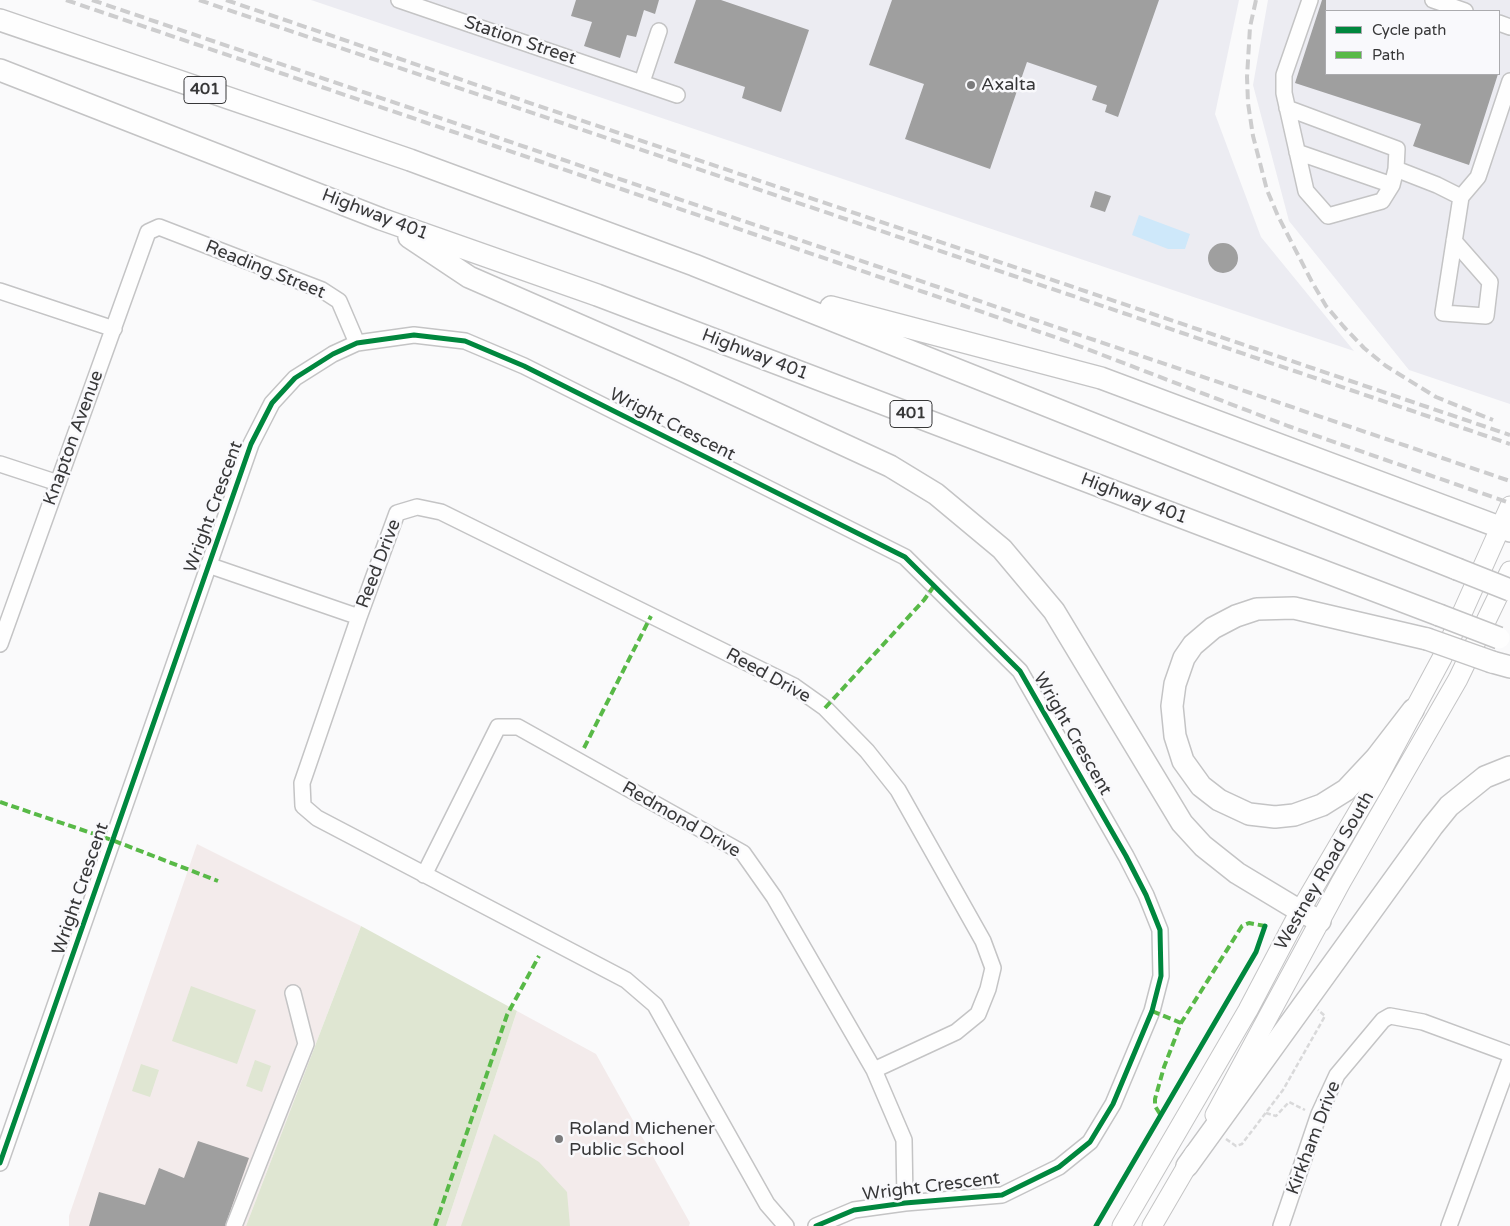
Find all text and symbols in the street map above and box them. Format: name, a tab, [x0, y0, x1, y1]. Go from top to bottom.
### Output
legend	[1325, 10, 1500, 75]
street label: Station Street	[461, 12, 579, 70]
text: Cycle path	[1372, 21, 1446, 39]
text: Path	[1372, 46, 1405, 64]
place label: Axalta	[981, 74, 1036, 96]
road number: 401	[184, 76, 226, 104]
marker: Axalta	[965, 79, 977, 91]
street label: Highway 401	[319, 185, 431, 245]
street label: Reading Street	[202, 236, 328, 304]
street label: Highway 401	[699, 325, 811, 385]
street label: Knapton Avenue	[40, 368, 108, 508]
street label: Wright Crescent	[605, 384, 739, 466]
road number: 401	[890, 400, 932, 428]
street label: Wright Crescent	[180, 438, 248, 576]
street label: Highway 401	[1078, 469, 1190, 529]
street label: Reed Drive	[352, 516, 406, 612]
street label: Reed Drive	[722, 644, 814, 708]
street label: Wright Crescent	[1028, 669, 1116, 799]
street label: Redmond Drive	[618, 777, 744, 863]
street label: Westney Road South	[1271, 788, 1379, 954]
street label: Wright Crescent	[48, 820, 114, 958]
street label: Kirkham Drive	[1282, 1078, 1346, 1198]
place label: Roland Michener Public School	[569, 1118, 715, 1160]
marker: Roland Michener Public School	[553, 1133, 565, 1145]
street label: Wright Crescent	[861, 1168, 1001, 1206]

